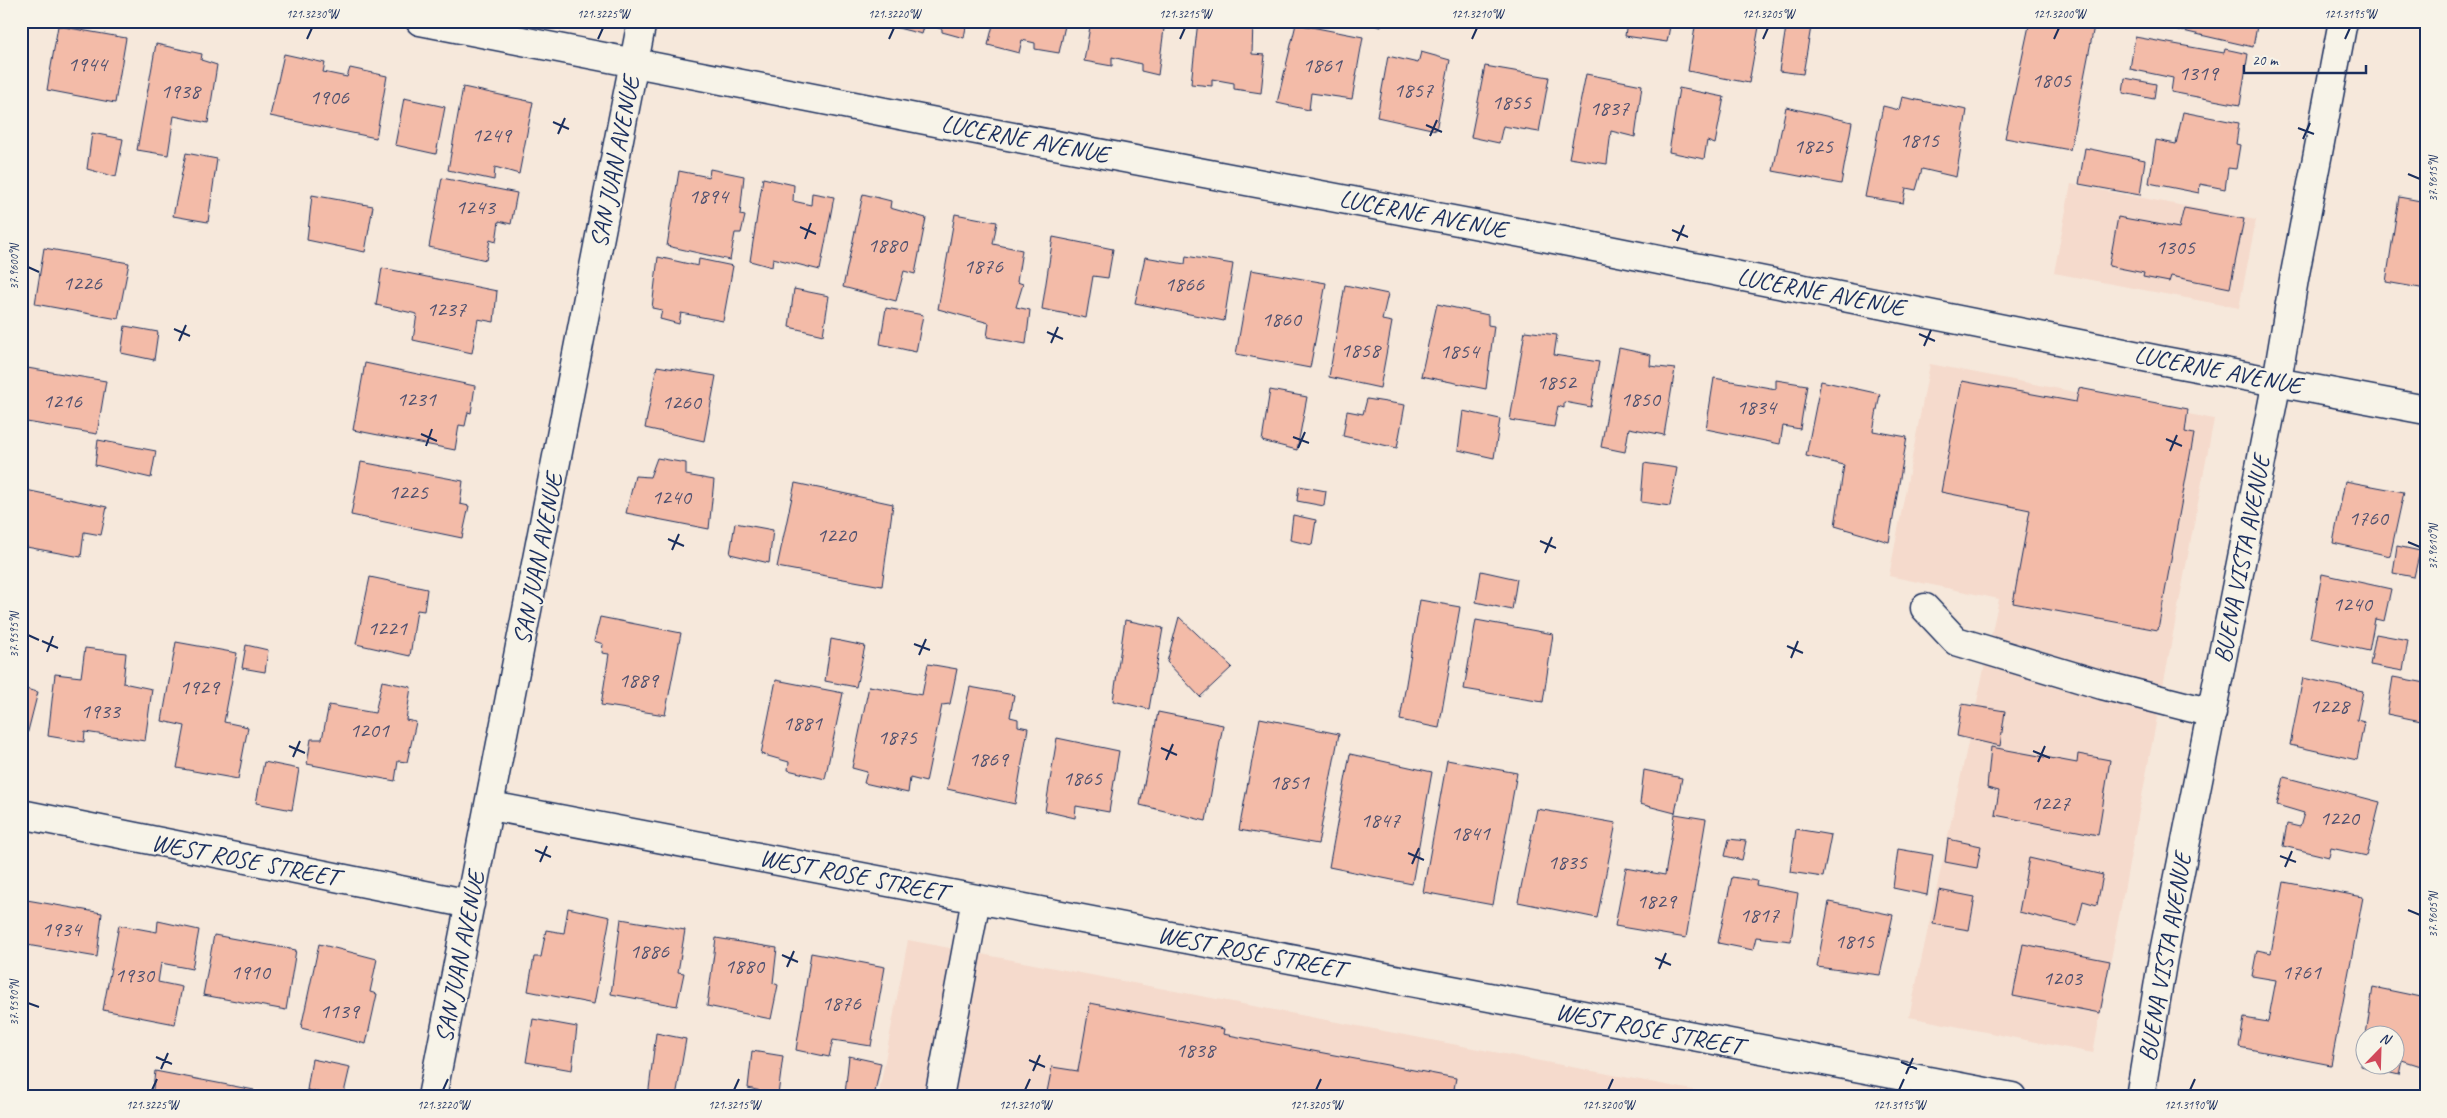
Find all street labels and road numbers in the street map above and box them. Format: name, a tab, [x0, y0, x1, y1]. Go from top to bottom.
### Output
street label: SAN JUAN AVENUE	[583, 71, 648, 250]
street label: LUCERNE AVENUE	[939, 107, 1114, 171]
street label: LUCERNE AVENUE	[1337, 182, 1512, 246]
street label: LUCERNE AVENUE	[1735, 260, 1910, 324]
street label: LUCERNE AVENUE	[2132, 338, 2307, 402]
street label: BUENA VISTA AVENUE	[2206, 449, 2278, 666]
street label: SAN JUAN AVENUE	[506, 468, 571, 647]
street label: WEST ROSE STREET	[149, 826, 348, 895]
street label: WEST ROSE STREET	[757, 841, 956, 910]
street label: BUENA VISTA AVENUE	[2131, 847, 2200, 1064]
street label: SAN JUAN AVENUE	[428, 866, 493, 1045]
street label: WEST ROSE STREET	[1155, 918, 1354, 987]
street label: WEST ROSE STREET	[1553, 995, 1752, 1064]

